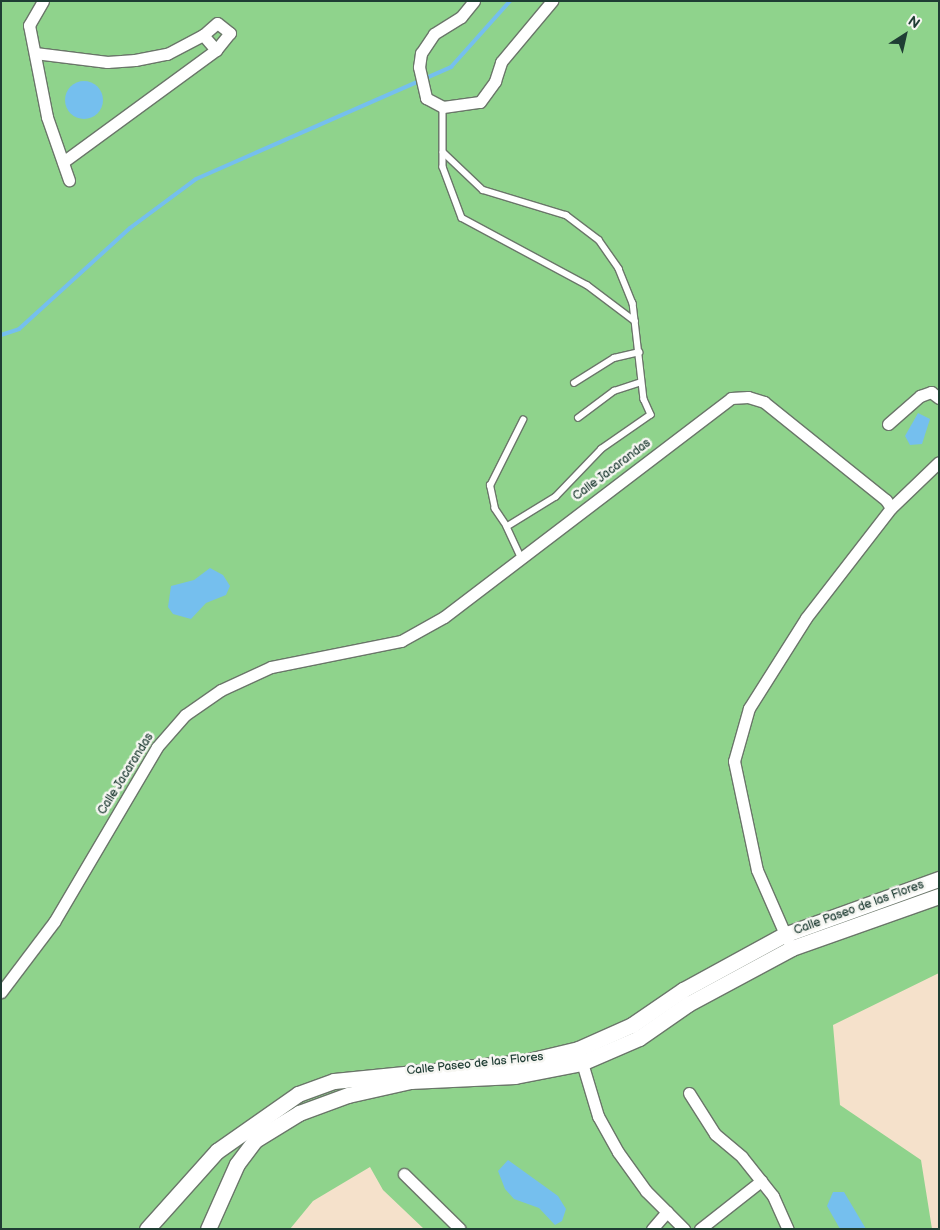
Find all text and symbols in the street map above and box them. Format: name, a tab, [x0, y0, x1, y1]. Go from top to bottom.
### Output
north arrow	[880, 10, 930, 60]
text: N	[905, 12, 923, 32]
street label: Calle Jacarandas	[570, 436, 654, 504]
street label: Calle Jacarandas	[95, 730, 157, 818]
street label: Calle Paseo de las Flores	[792, 878, 926, 938]
street label: Calle Paseo de las Flores	[406, 1050, 544, 1078]

